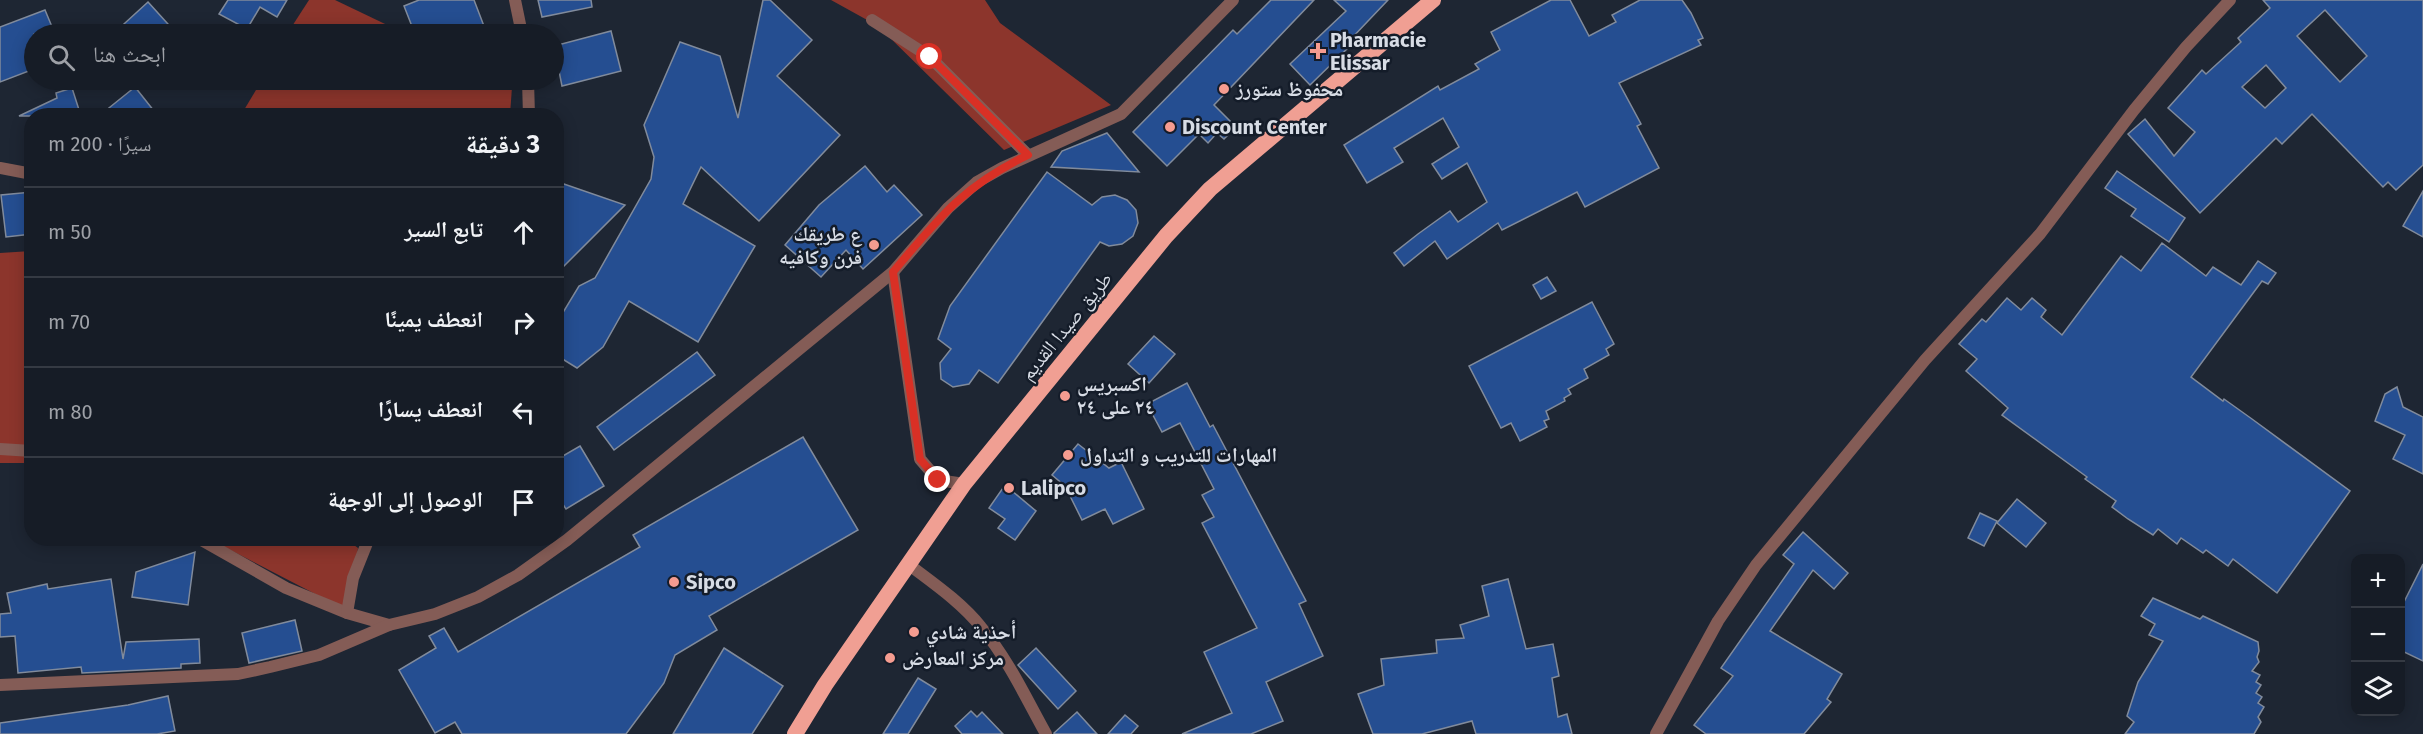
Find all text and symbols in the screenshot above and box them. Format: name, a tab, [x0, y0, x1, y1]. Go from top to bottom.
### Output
search box	[24, 24, 564, 90]
place label: Pharmacie Elissar	[1330, 28, 1426, 75]
icon: search	[45, 41, 78, 74]
text: ابحث هنا	[93, 41, 166, 68]
route start	[916, 43, 942, 69]
marker: Pharmacie Elissar	[1311, 44, 1325, 58]
place label: محفوظ ستورز	[1235, 77, 1343, 101]
marker: محفوظ ستورز	[1217, 82, 1231, 96]
place label: Discount Center	[1182, 115, 1328, 139]
marker: Discount Center	[1163, 120, 1177, 134]
text: 3 دقيقة	[466, 129, 540, 160]
text: سيرًا · 200 m	[48, 132, 151, 156]
text: تابع السير	[404, 216, 483, 243]
icon: ahead	[507, 216, 540, 249]
text: 50 m	[48, 220, 92, 244]
place label: ع طريقك فرن وكافيه	[779, 222, 863, 269]
marker: ع طريقك فرن وكافيه	[867, 238, 881, 252]
street label: طريق صيدا القديم	[1015, 267, 1119, 386]
text: انعطف يمينًا	[384, 306, 483, 333]
icon: right	[507, 306, 540, 339]
text: 70 m	[48, 310, 90, 334]
place label: اكسبريس ٢٤ على ٢٤	[1077, 372, 1155, 420]
marker: اكسبريس ٢٤ على ٢٤	[1058, 389, 1072, 403]
text: انعطف يسارًا	[378, 396, 483, 423]
icon: left	[507, 396, 540, 429]
text: 80 m	[48, 400, 93, 424]
place label: المهارات للتدريب و التداول	[1080, 443, 1277, 467]
marker: المهارات للتدريب و التداول	[1061, 448, 1075, 462]
route end	[924, 466, 950, 492]
place label: Lalipco	[1021, 476, 1087, 500]
marker: Lalipco	[1002, 481, 1016, 495]
text: الوصول إلى الوجهة	[328, 486, 483, 513]
icon: arrive	[507, 486, 540, 519]
map controls	[2351, 554, 2405, 716]
button: +	[2351, 554, 2405, 608]
place label: Sipco	[686, 570, 736, 594]
marker: Sipco	[667, 575, 681, 589]
button: −	[2351, 608, 2405, 662]
place label: أحذية شادي	[926, 619, 1016, 648]
marker: أحذية شادي	[907, 625, 921, 639]
place label: مركز المعارض	[902, 646, 1004, 670]
marker: مركز المعارض	[883, 651, 897, 665]
button: layers	[2351, 662, 2405, 716]

